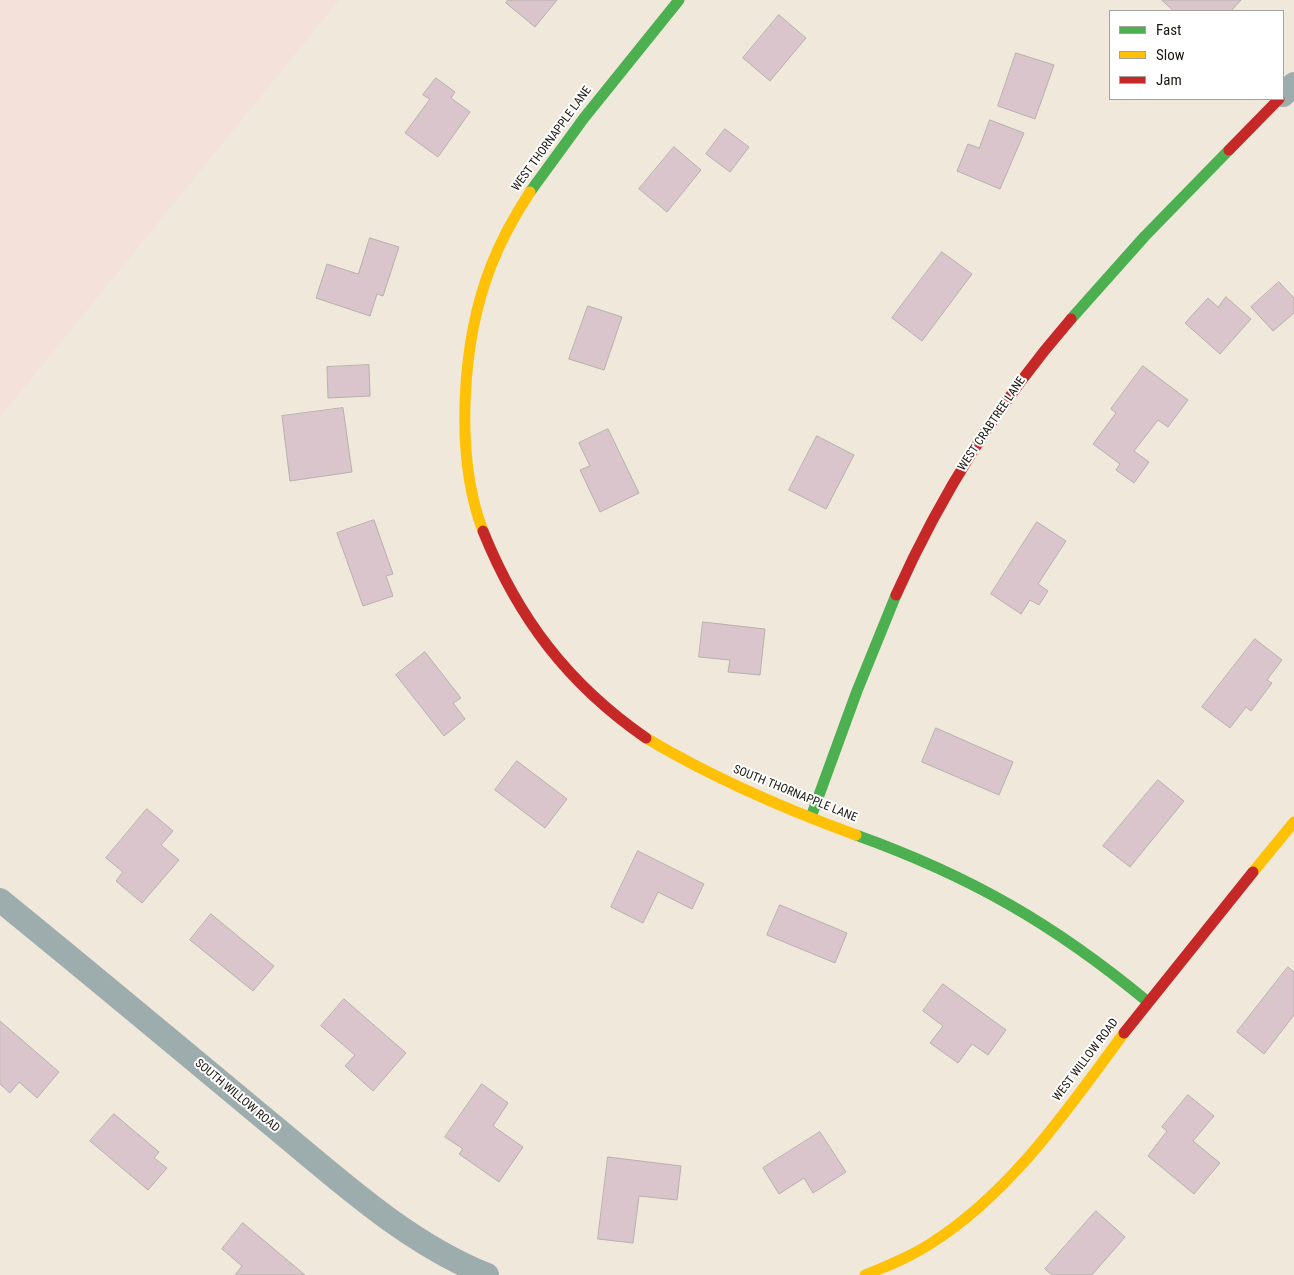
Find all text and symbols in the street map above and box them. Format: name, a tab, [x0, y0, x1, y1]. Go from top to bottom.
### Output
legend	[1109, 10, 1284, 100]
text: Fast	[1156, 21, 1181, 39]
text: Slow	[1156, 46, 1185, 64]
text: Jam	[1156, 71, 1182, 89]
street label: WEST THORNAPPLE LANE	[509, 84, 595, 194]
street label: WEST CRABTREE LANE	[955, 374, 1029, 474]
street label: SOUTH THORNAPPLE LANE	[731, 763, 859, 825]
street label: WEST WILLOW ROAD	[1050, 1016, 1122, 1104]
street label: SOUTH WILLOW ROAD	[192, 1056, 282, 1136]

